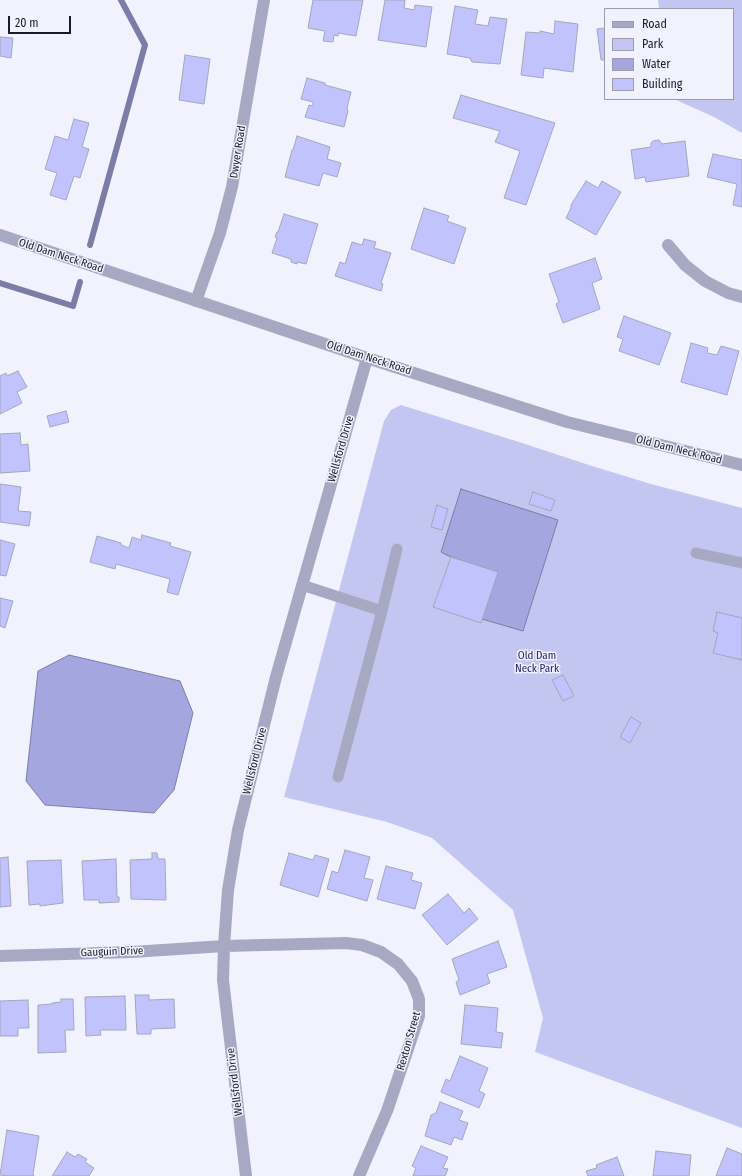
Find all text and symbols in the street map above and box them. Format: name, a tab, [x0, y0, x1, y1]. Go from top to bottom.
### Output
scale bar	[10, 8, 73, 34]
legend	[604, 8, 734, 100]
text: 20 m	[15, 16, 39, 30]
text: Road	[642, 17, 667, 31]
text: Park	[642, 37, 663, 51]
text: Water	[642, 57, 670, 71]
text: Building	[642, 77, 682, 91]
street label: Dwyer Road	[227, 125, 249, 179]
street label: Old Dam Neck Road	[17, 236, 105, 276]
street label: Old Dam Neck Road	[325, 338, 413, 378]
street label: Wellsford Drive	[325, 414, 357, 484]
street label: Old Dam Neck Road	[635, 433, 723, 467]
park label: Old Dam Neck Park	[515, 649, 559, 675]
street label: Wellsford Drive	[240, 726, 270, 796]
street label: Gauguin Drive	[80, 944, 144, 960]
street label: Rexton Street	[394, 1010, 424, 1072]
street label: Wellsford Drive	[224, 1047, 246, 1117]

